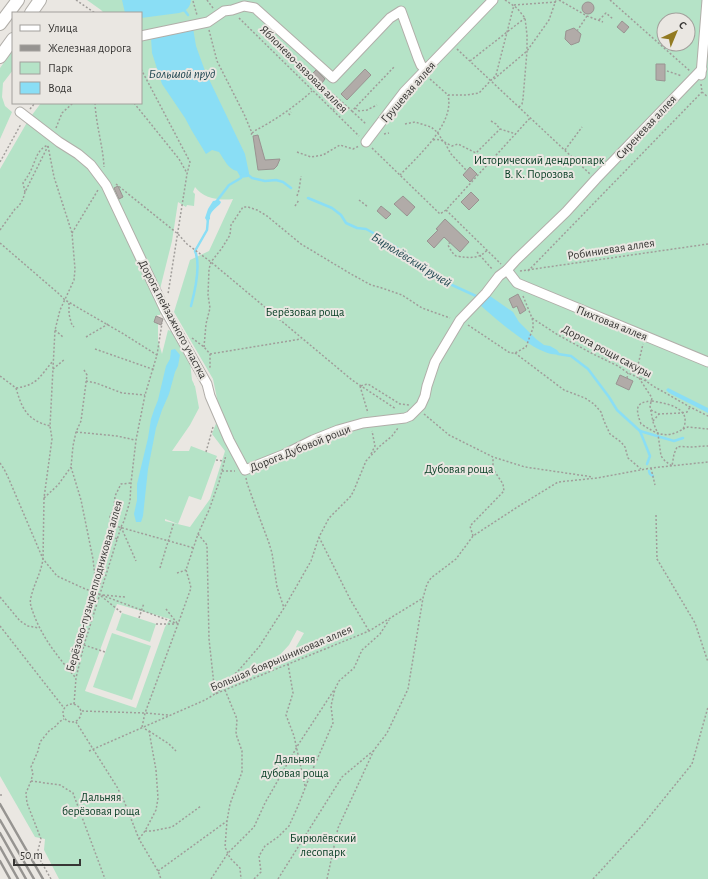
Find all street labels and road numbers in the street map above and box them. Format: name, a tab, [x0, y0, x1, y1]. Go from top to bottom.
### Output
street label: Яблонево-вязовая аллея	[258, 23, 350, 115]
street label: Грушевая аллея	[378, 59, 438, 126]
street label: Сиреневая аллея	[613, 93, 679, 161]
street label: Робиниевая аллея	[567, 236, 655, 262]
street label: Дорога пейзажного участка	[136, 257, 210, 381]
street label: Пихтовая аллея	[575, 303, 649, 343]
street label: Дорога рощи сакуры	[560, 322, 654, 381]
street label: Дорога Дубовой рощи	[248, 422, 353, 475]
street label: Берёзово-пузыреплодниковая аллея	[64, 499, 125, 673]
street label: Большая боярышниковая аллея	[208, 623, 354, 693]

